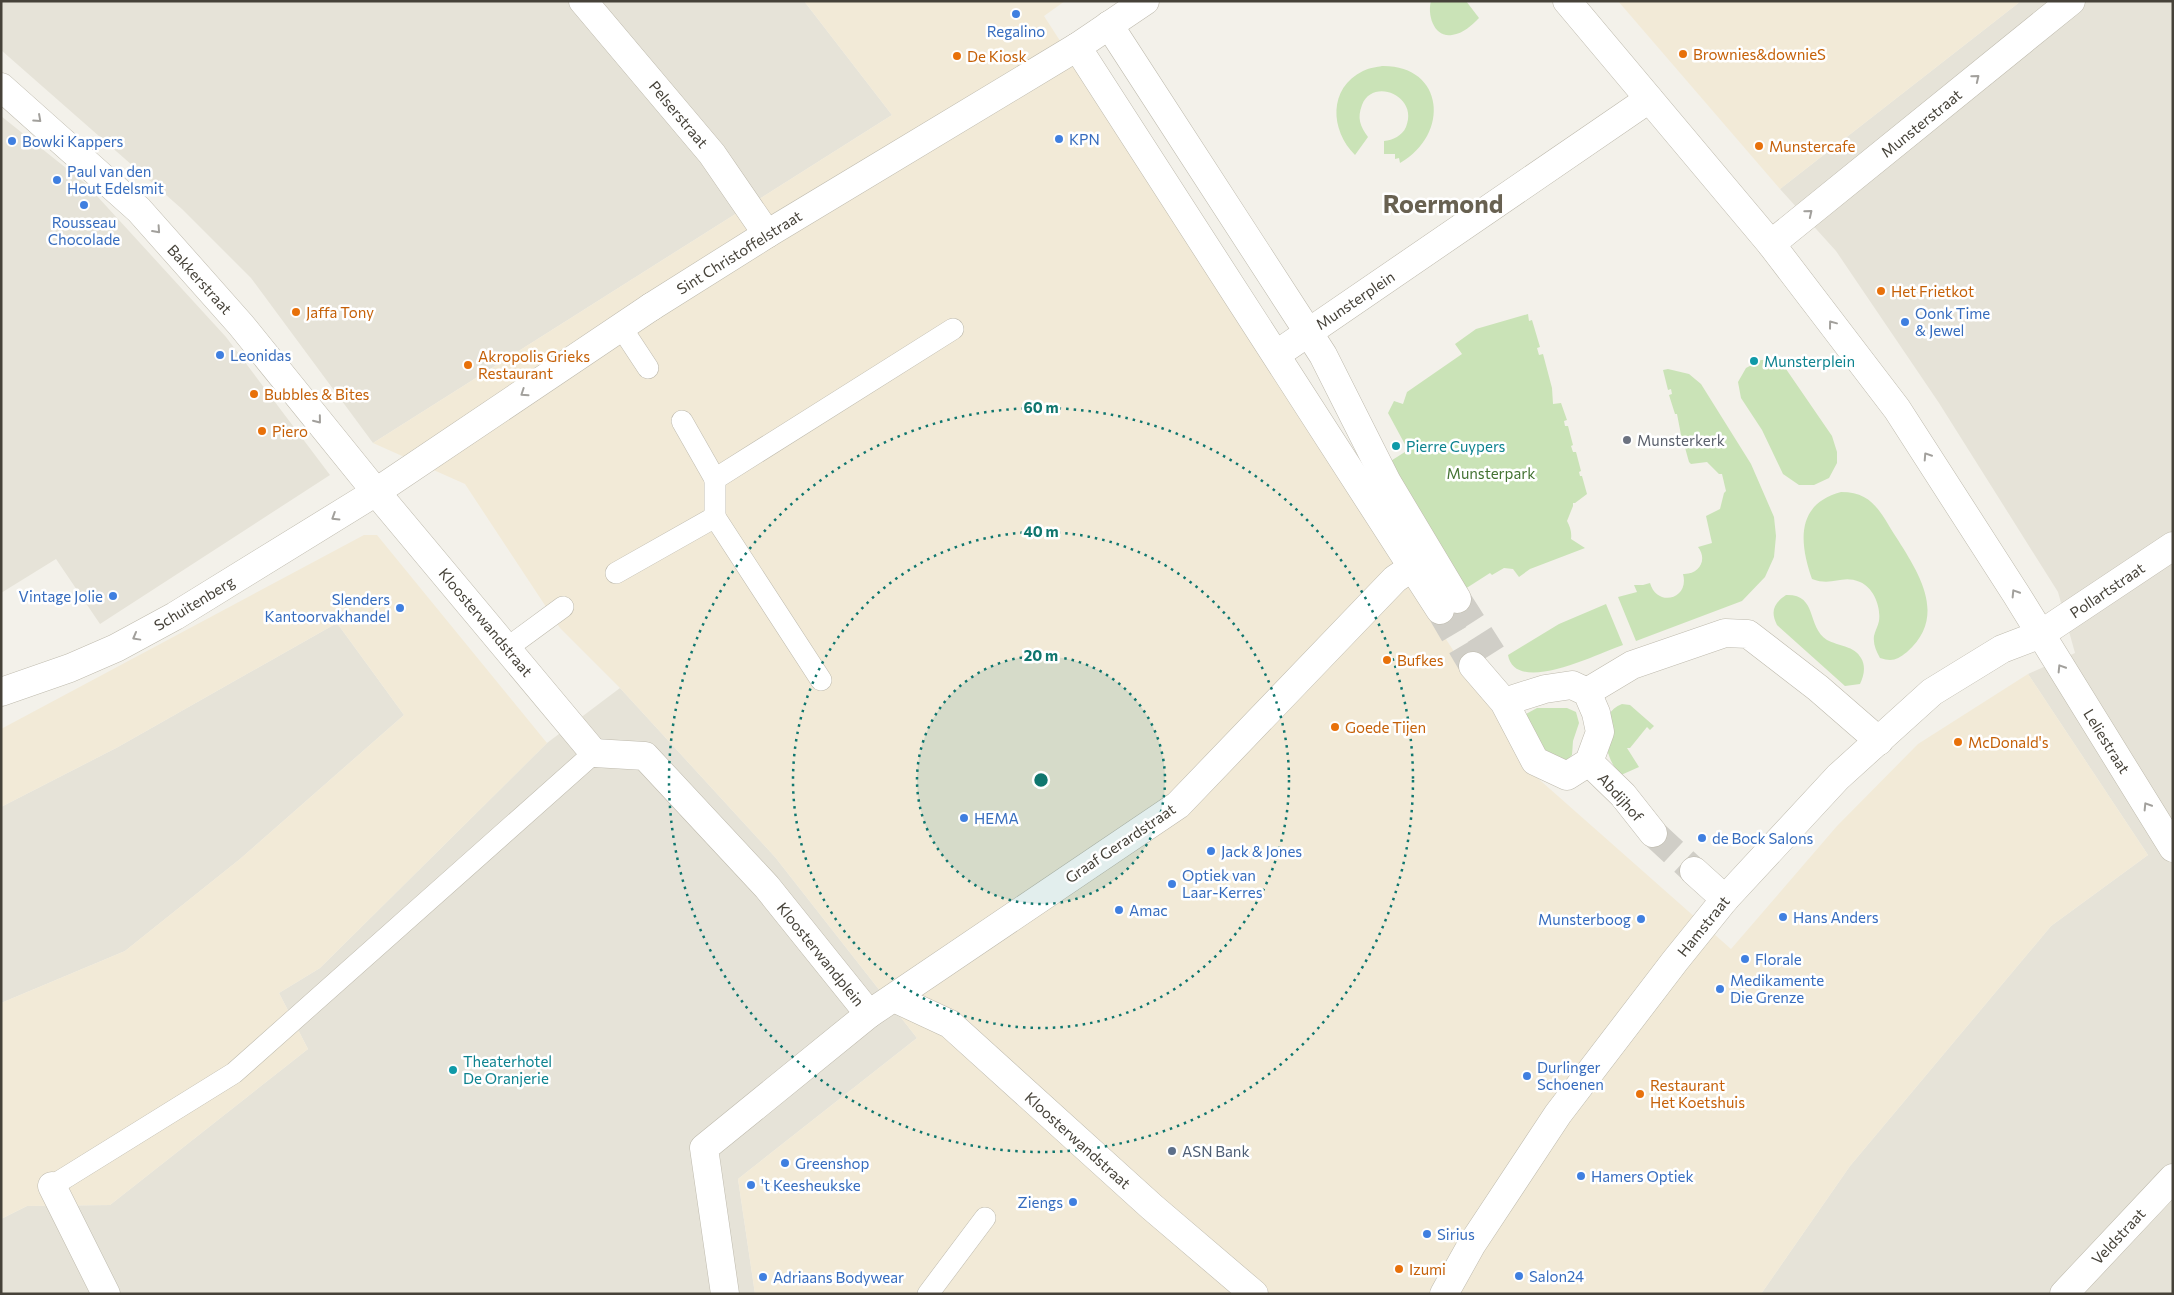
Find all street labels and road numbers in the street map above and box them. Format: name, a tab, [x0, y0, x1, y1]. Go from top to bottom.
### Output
street label: Pelserstraat	[646, 77, 712, 151]
street label: Munsterstraat	[1877, 85, 1965, 161]
street label: Sint Christoffelstraat	[673, 206, 805, 298]
street label: Bakkerstraat	[164, 240, 236, 318]
street label: Munsterplein	[1312, 267, 1398, 333]
street label: Pollartstraat	[2066, 558, 2148, 622]
street label: Kloosterwandstraat	[435, 564, 537, 680]
street label: Schuitenberg	[151, 572, 237, 634]
street label: Leliestraat	[2080, 705, 2134, 777]
street label: Abdijhof	[1595, 769, 1647, 825]
street label: Graaf Gerardstraat	[1062, 799, 1178, 887]
street label: Hamstraat	[1673, 892, 1733, 960]
street label: Kloosterwandplein	[774, 898, 868, 1010]
street label: Kloosterwandstraat	[1021, 1088, 1135, 1192]
street label: Veldstraat	[2087, 1204, 2149, 1268]

